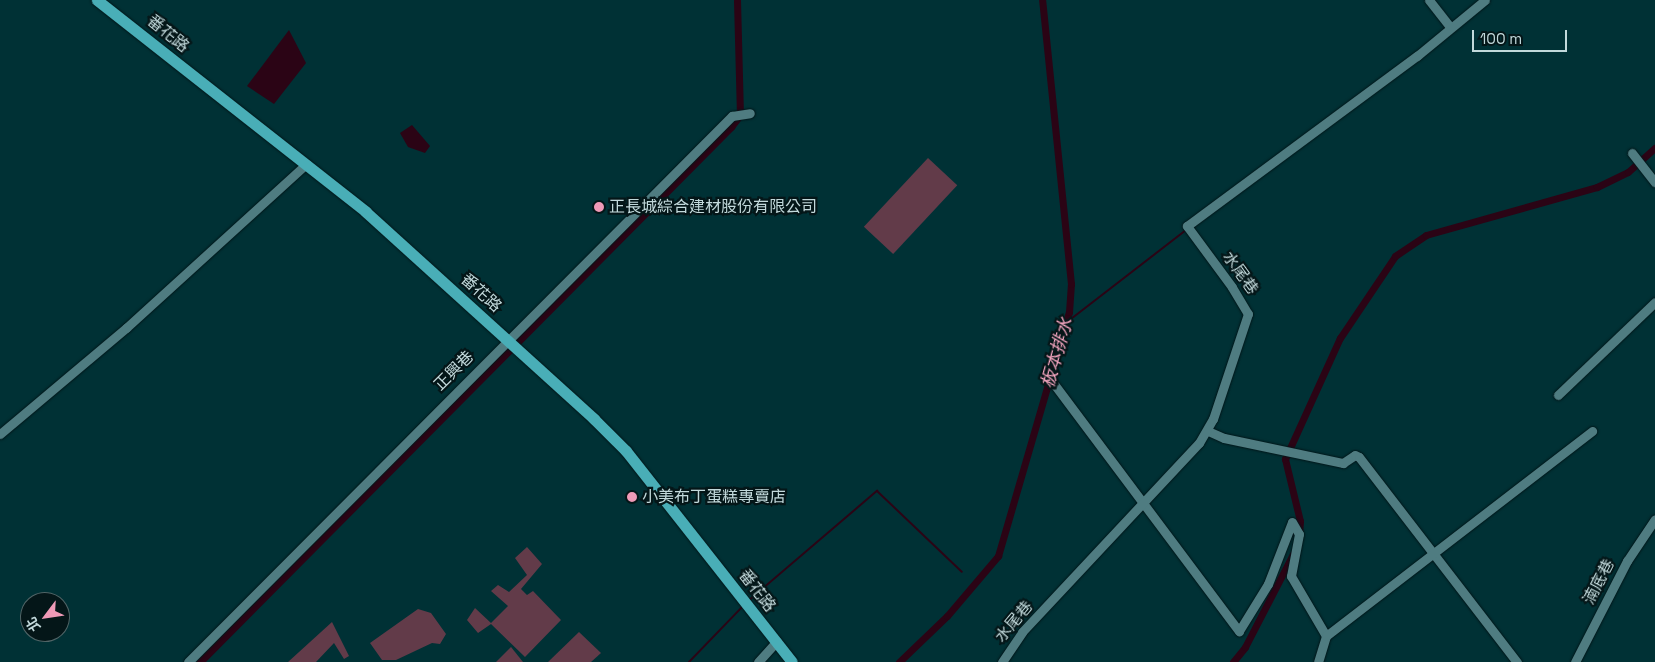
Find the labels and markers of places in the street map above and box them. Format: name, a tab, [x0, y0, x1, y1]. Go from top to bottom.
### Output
place label: 正長城綜合建材股份有限公司	[609, 197, 817, 217]
marker: 正長城綜合建材股份有限公司	[593, 201, 605, 213]
place label: 小美布丁蛋糕專賣店	[642, 487, 786, 507]
marker: 小美布丁蛋糕專賣店	[626, 491, 638, 503]

